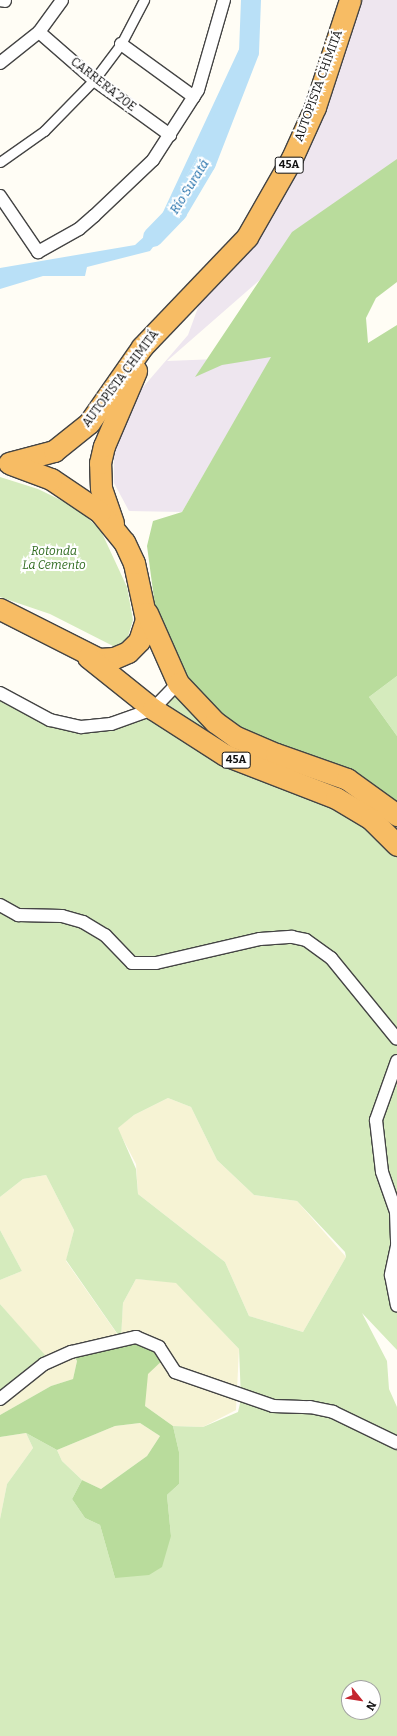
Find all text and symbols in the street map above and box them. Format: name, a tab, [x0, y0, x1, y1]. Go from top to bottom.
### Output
street label: AUTOPISTA CHIMITÁ	[292, 28, 346, 144]
street label: CARRERA 20E	[67, 55, 139, 115]
road number: 45A	[274, 156, 304, 174]
water label: Río Suratá	[167, 157, 213, 217]
street label: AUTOPISTA CHIMITÁ	[80, 328, 162, 430]
park label: Rotonda La Cemento	[22, 545, 86, 573]
road number: 45A	[221, 751, 251, 769]
north arrow	[341, 1680, 381, 1720]
text: N	[363, 1699, 379, 1713]

